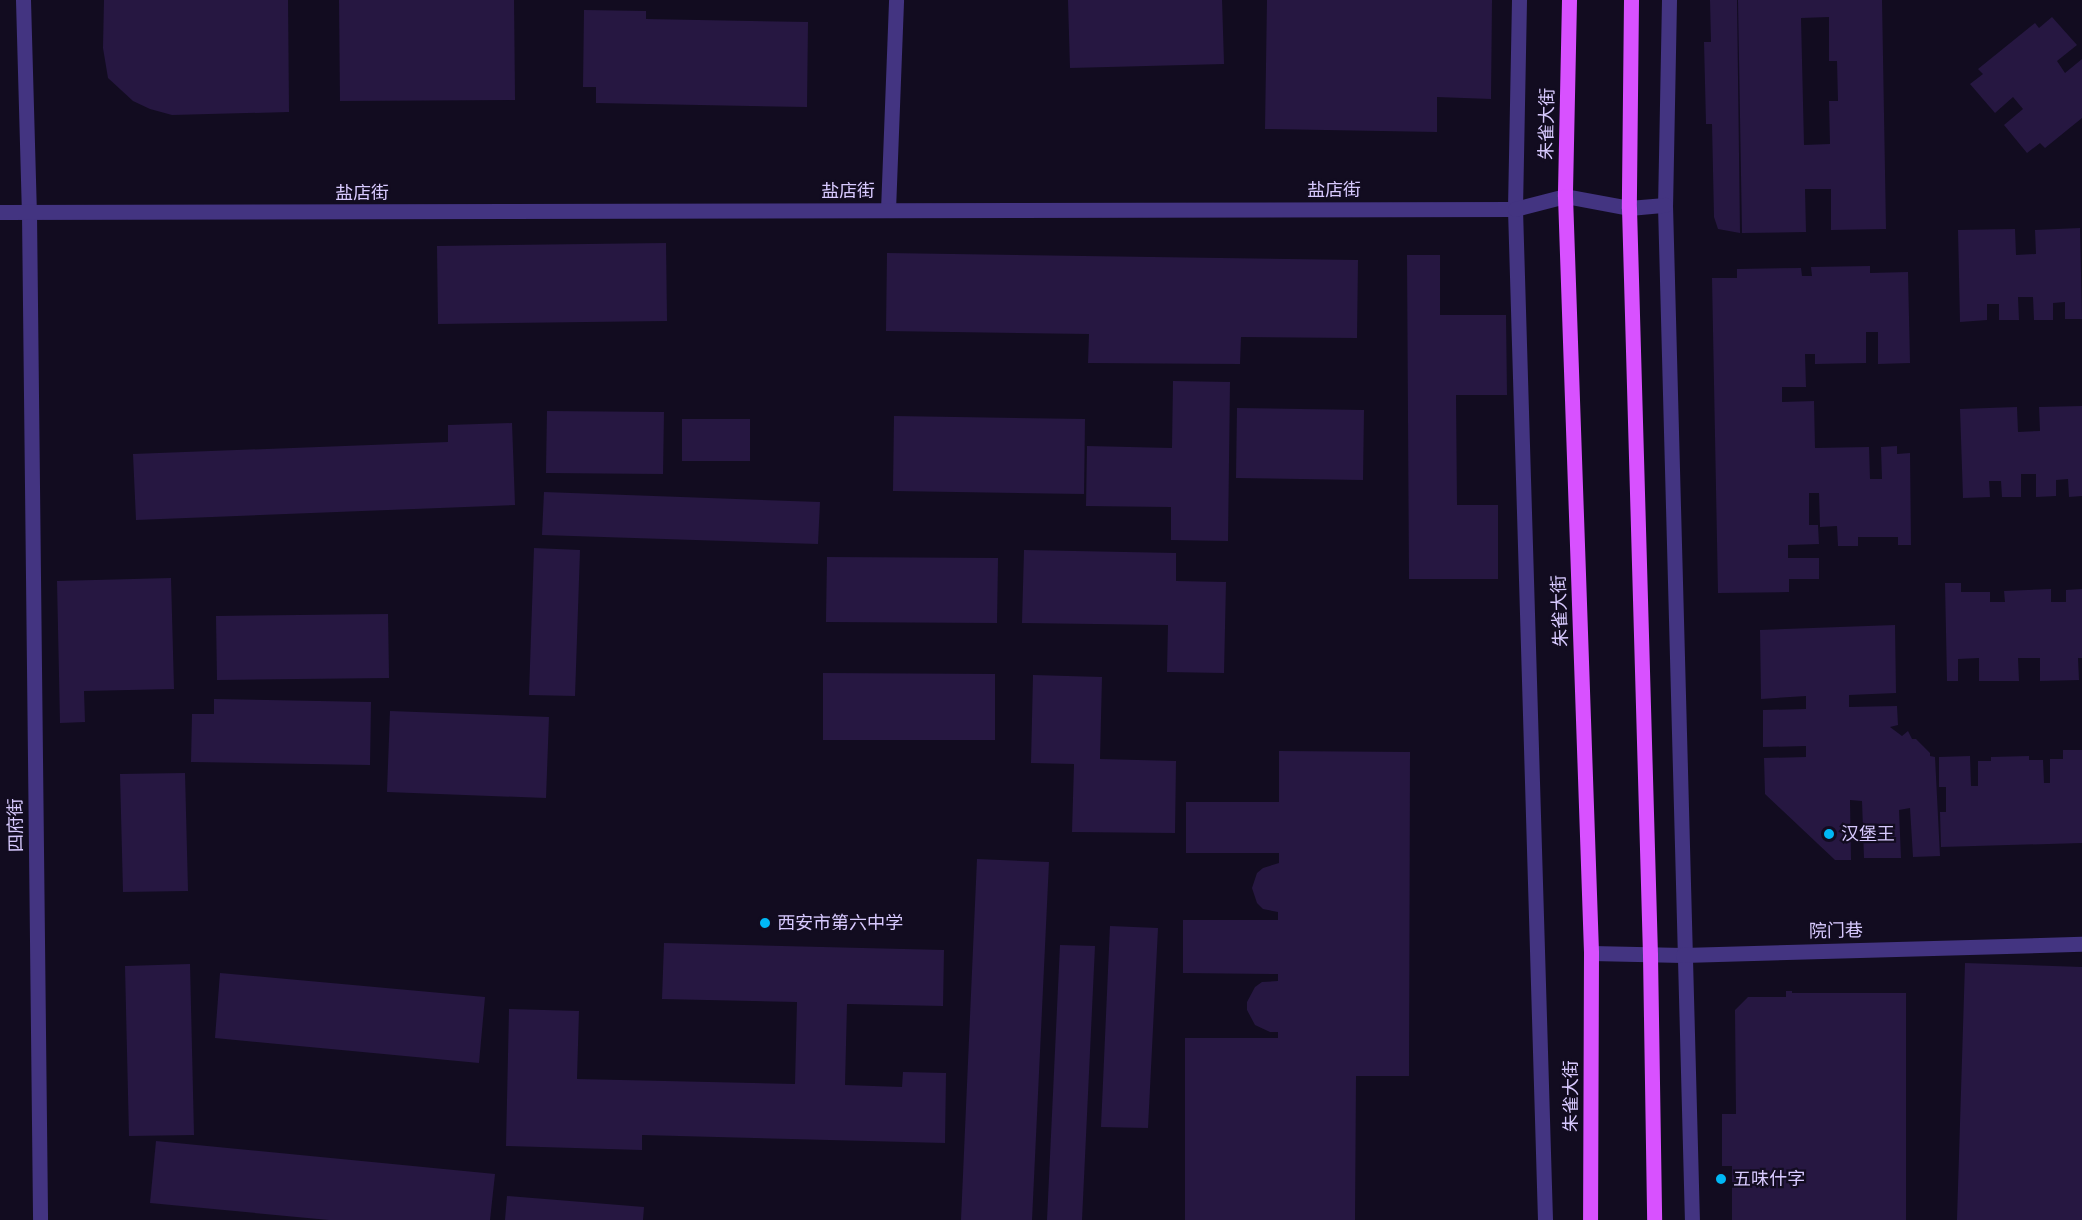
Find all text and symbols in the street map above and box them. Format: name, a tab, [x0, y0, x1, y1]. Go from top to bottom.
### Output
street label: 朱雀大街	[1536, 88, 1558, 160]
street label: 盐店街	[1307, 179, 1361, 201]
street label: 盐店街	[821, 180, 875, 202]
street label: 盐店街	[335, 182, 389, 204]
street label: 朱雀大街	[1548, 575, 1572, 647]
street label: 四府街	[5, 798, 27, 852]
place label: 汉堡王	[1841, 823, 1895, 845]
marker: 汉堡王	[1822, 827, 1836, 841]
place label: 西安市第六中学	[777, 912, 903, 934]
marker: 西安市第六中学	[758, 916, 772, 930]
street label: 院门巷	[1809, 920, 1863, 942]
street label: 朱雀大街	[1560, 1060, 1582, 1132]
place label: 五味什字	[1733, 1168, 1805, 1190]
marker: 五味什字	[1714, 1172, 1728, 1186]

